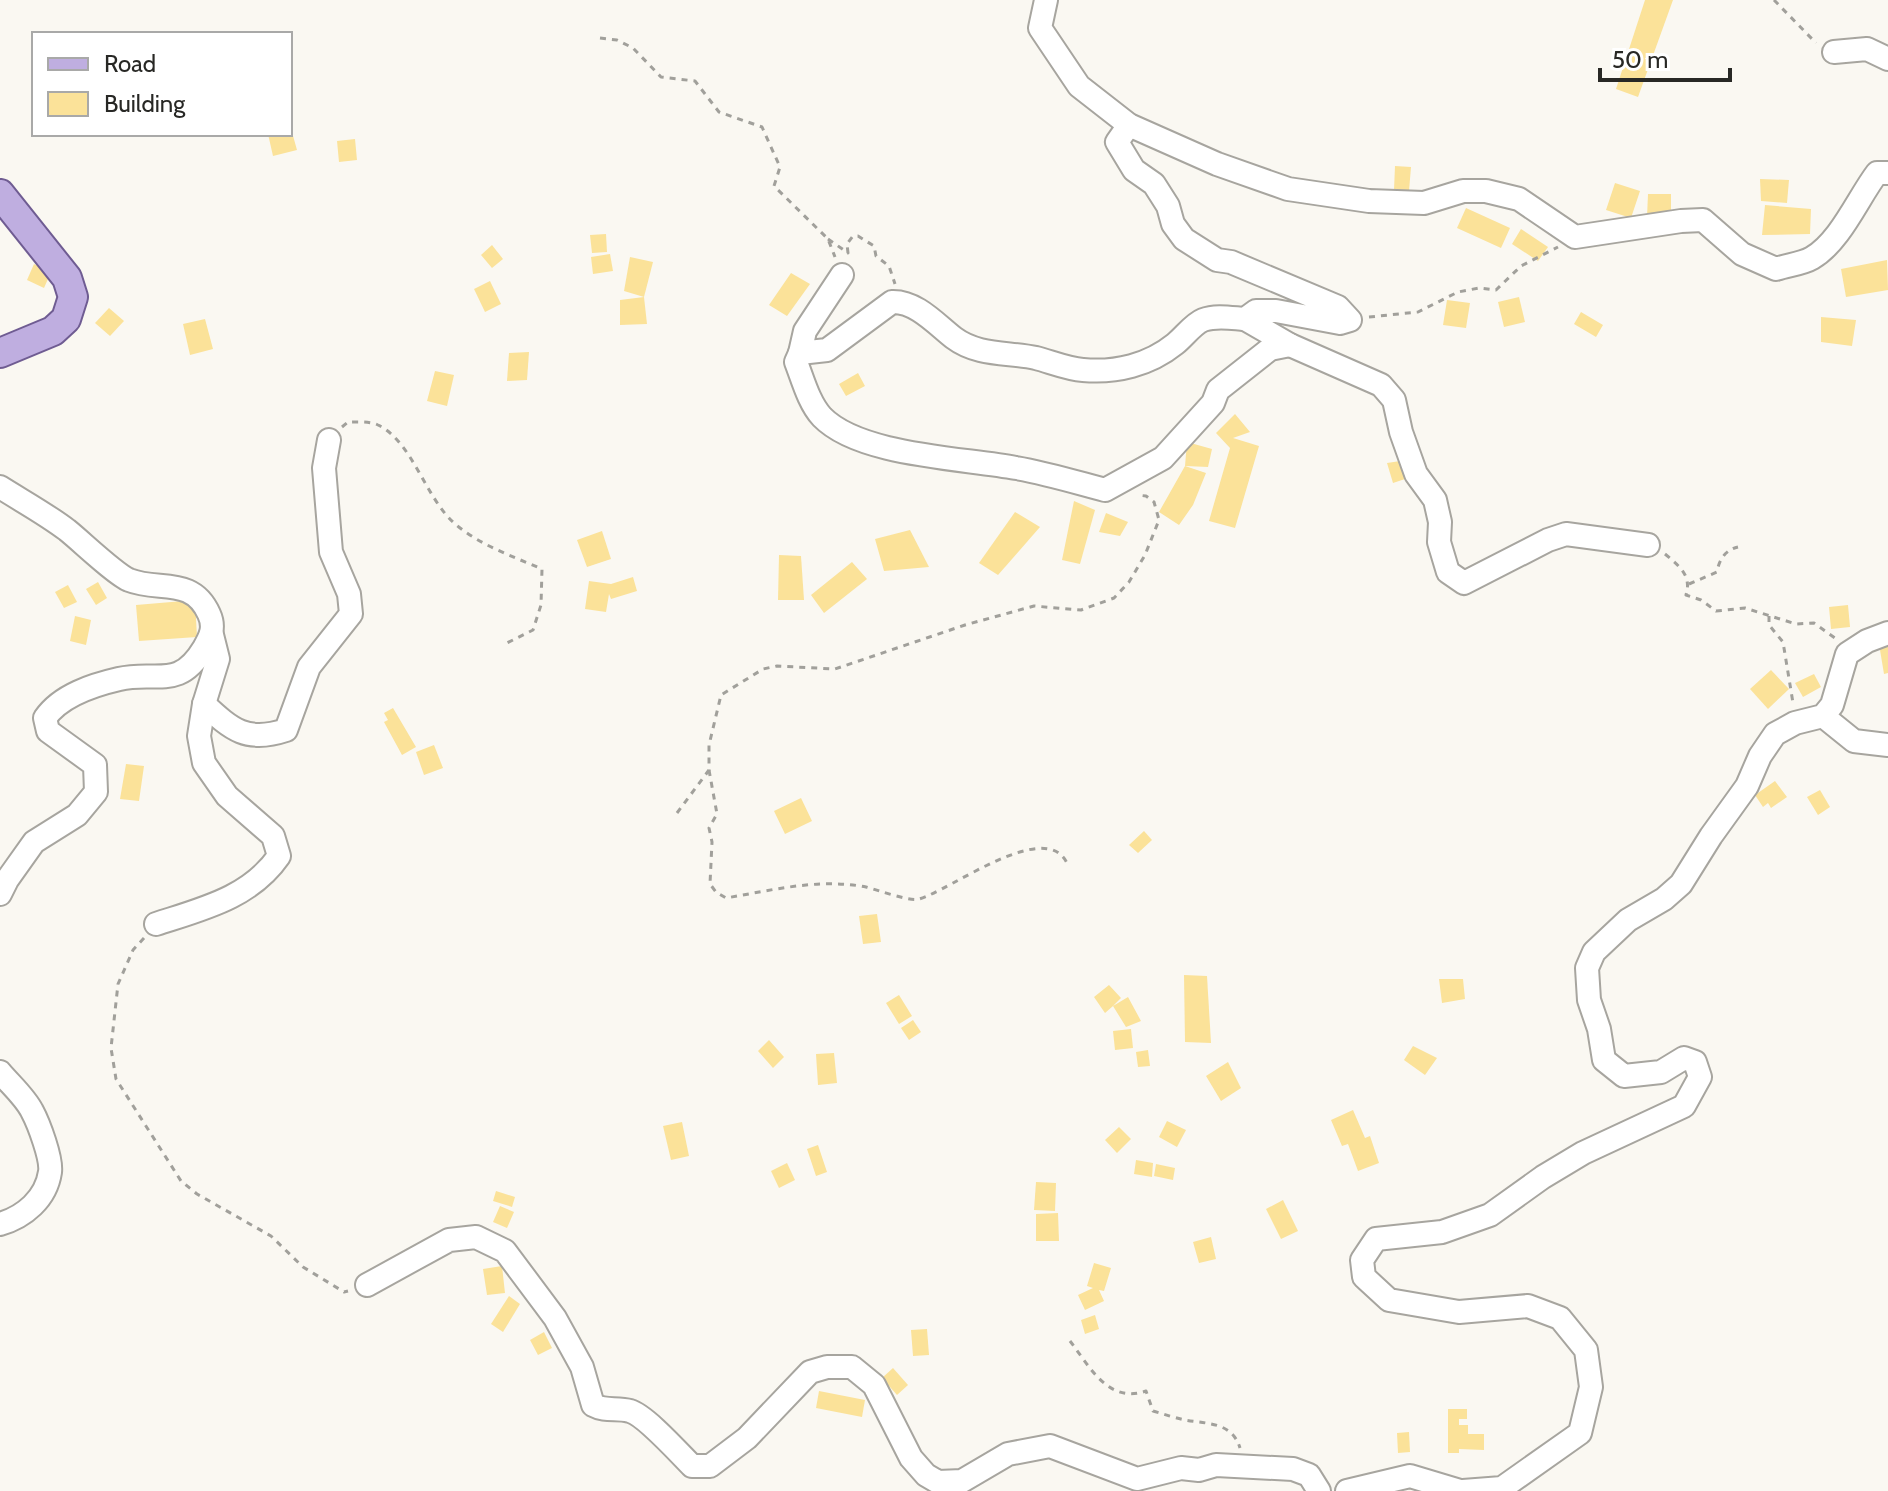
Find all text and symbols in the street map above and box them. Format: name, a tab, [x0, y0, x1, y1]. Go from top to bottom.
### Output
legend	[32, 32, 292, 136]
scale bar	[1600, 32, 1730, 82]
text: 50 m	[1612, 45, 1668, 74]
text: Road	[104, 49, 156, 78]
text: Building	[104, 89, 186, 118]

